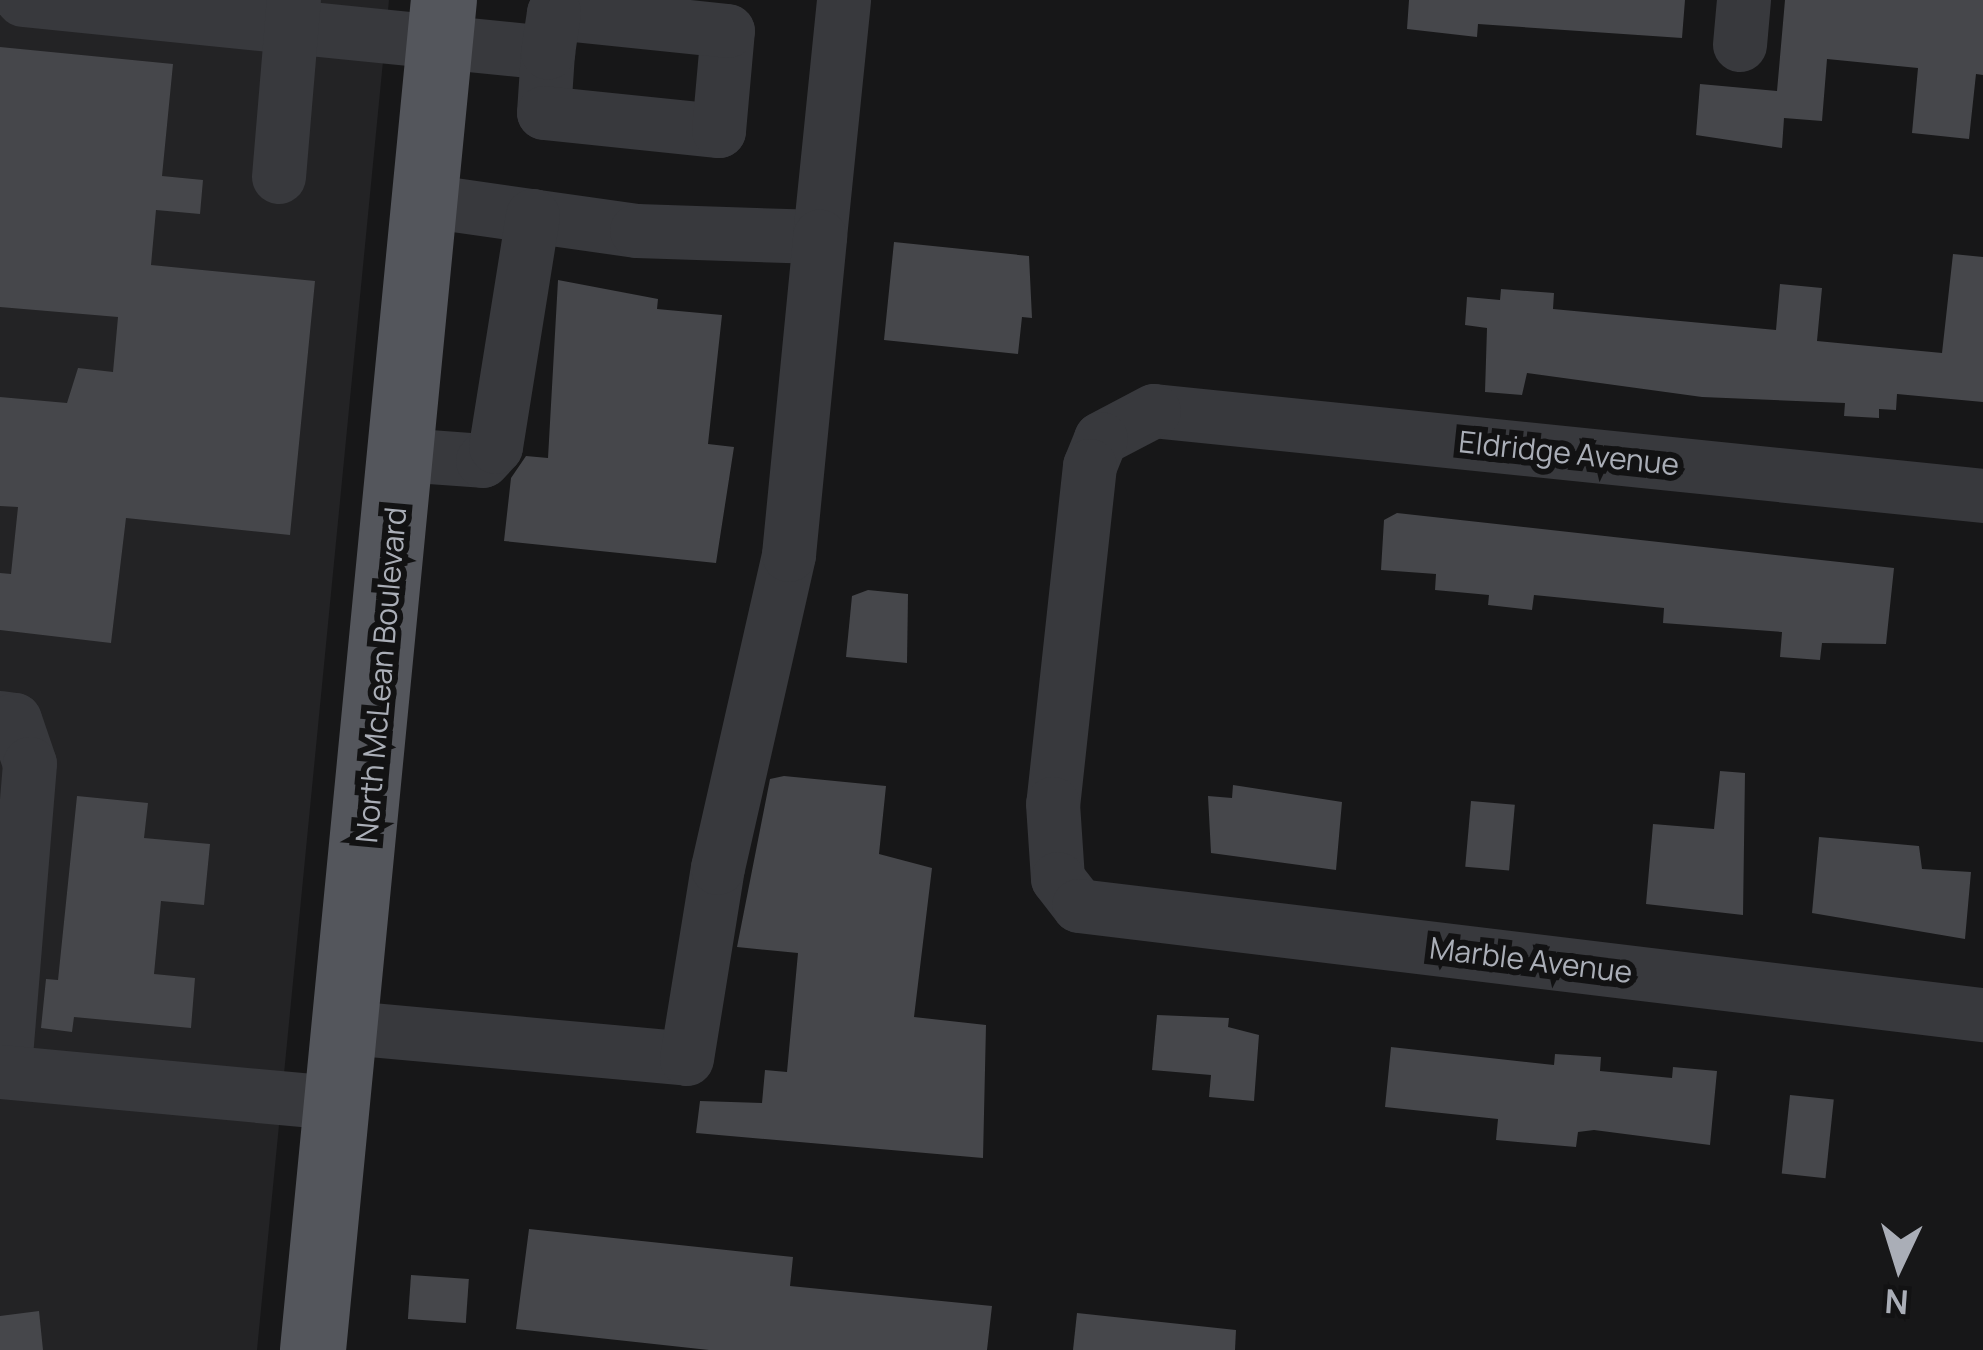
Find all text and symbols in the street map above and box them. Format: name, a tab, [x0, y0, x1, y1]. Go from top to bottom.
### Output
street label: Eldridge Avenue	[1457, 424, 1681, 482]
street label: North McLean Boulevard	[348, 506, 414, 844]
street label: Marble Avenue	[1428, 930, 1634, 990]
north arrow	[1839, 1206, 1959, 1326]
text: N	[1883, 1279, 1910, 1326]

